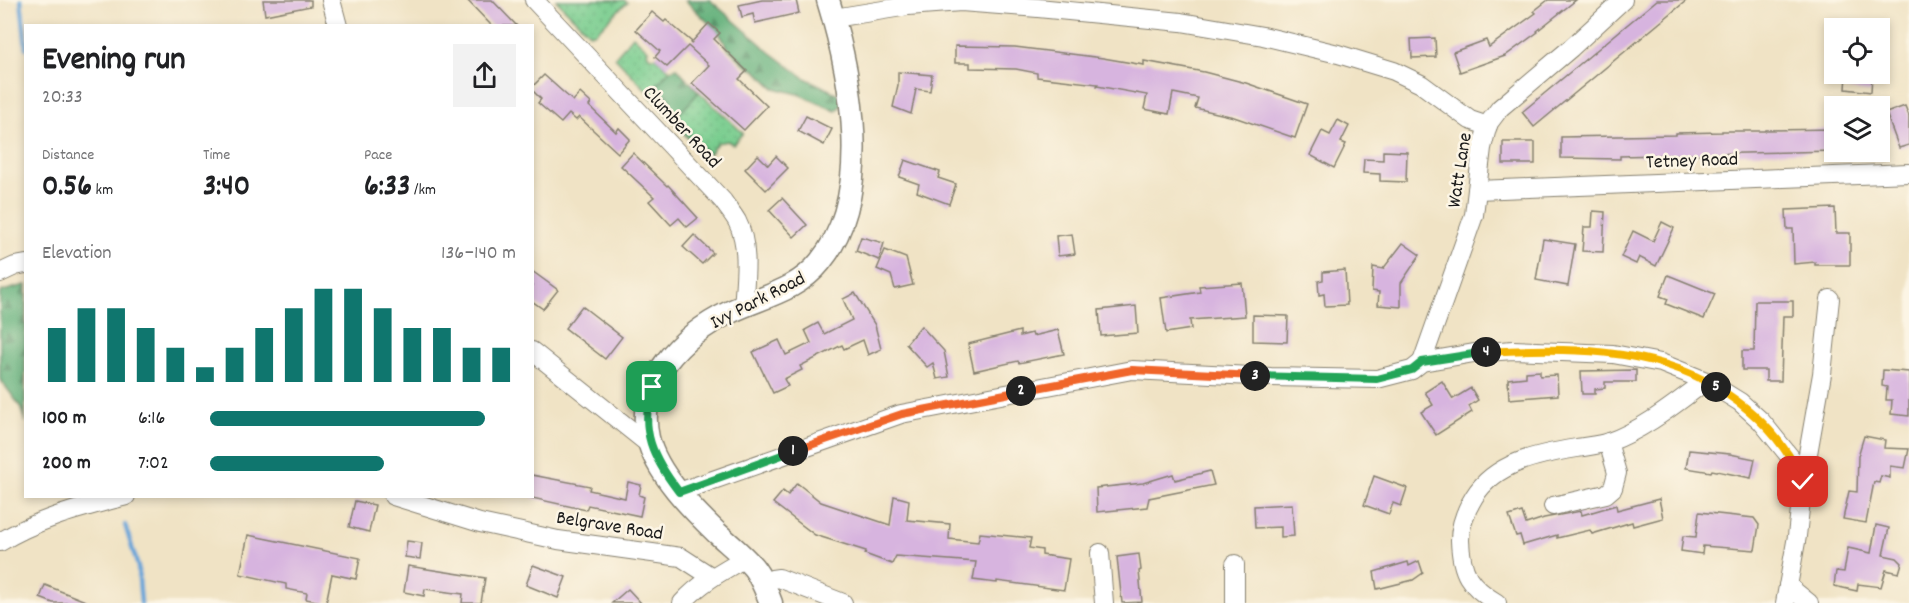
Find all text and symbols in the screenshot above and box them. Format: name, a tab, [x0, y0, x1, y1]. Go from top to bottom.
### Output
map controls	[1824, 18, 1890, 162]
button: locate	[1824, 18, 1890, 84]
text: Evening run	[42, 38, 186, 85]
button: share	[453, 44, 516, 107]
street label: Clumber Road	[635, 81, 726, 176]
text: 20:33	[42, 84, 83, 112]
button: layers	[1824, 96, 1890, 162]
street label: Watt Lane	[1441, 131, 1481, 210]
text: Distance	[42, 144, 94, 167]
text: Time	[203, 144, 230, 167]
text: Pace	[364, 144, 392, 167]
street label: Tetney Road	[1645, 146, 1739, 178]
text: 0.56	[42, 167, 92, 210]
text: 3:40	[203, 167, 250, 210]
text: 6:33	[364, 167, 410, 210]
text: km	[92, 179, 113, 202]
text: /km	[410, 179, 436, 202]
text: Elevation	[42, 240, 112, 268]
text: 136–140 m	[441, 240, 516, 268]
street label: Ivy Park Road	[706, 266, 811, 338]
pin: 4	[1471, 337, 1501, 367]
text: 4	[1483, 340, 1489, 363]
pin	[626, 361, 677, 412]
pin: 3	[1240, 361, 1270, 391]
text: 3	[1251, 364, 1259, 387]
icon: arrive	[635, 370, 668, 403]
pin: 5	[1701, 372, 1731, 402]
text: 5	[1712, 375, 1720, 398]
pin: 2	[1006, 376, 1036, 406]
text: 2	[1018, 379, 1025, 402]
text: 100 m	[42, 405, 87, 433]
text: 6:16	[138, 405, 165, 433]
pin: 1	[778, 436, 808, 466]
text: 1	[791, 439, 795, 462]
text: 200 m	[42, 450, 91, 478]
text: 7:02	[138, 450, 169, 478]
pin	[1777, 456, 1828, 507]
icon: check	[1786, 465, 1819, 498]
street label: Belgrave Road	[554, 505, 665, 549]

